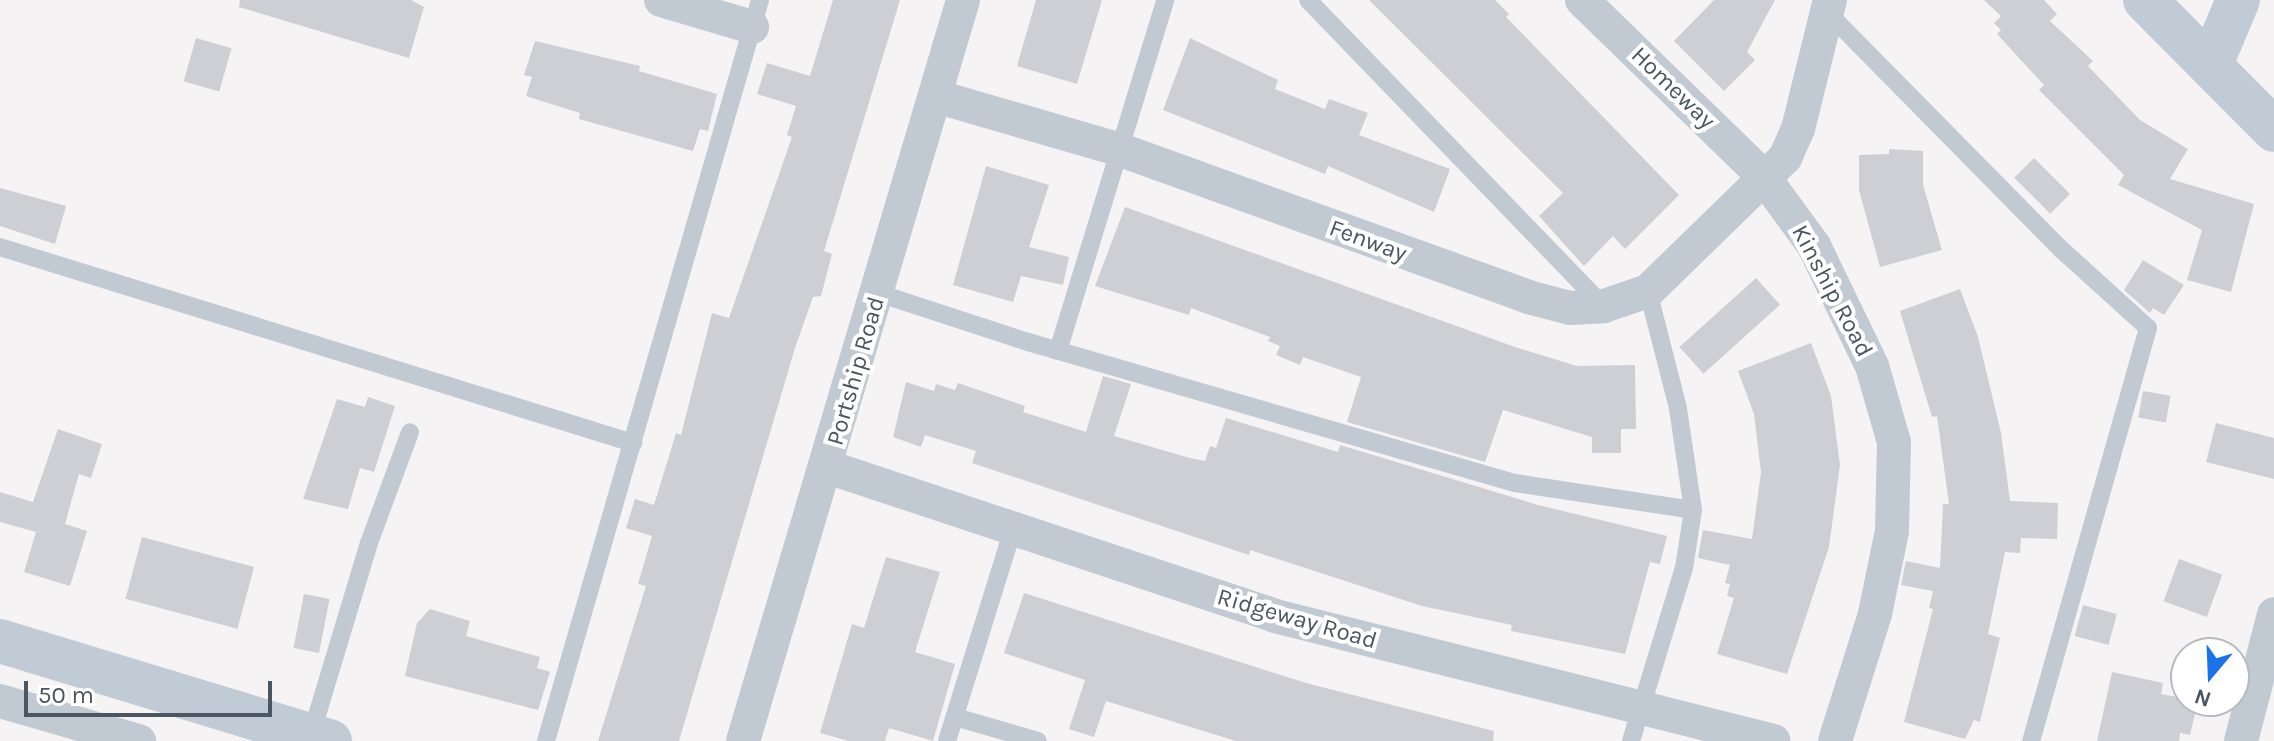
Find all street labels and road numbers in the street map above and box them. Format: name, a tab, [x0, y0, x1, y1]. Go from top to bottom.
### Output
street label: Homeway	[1625, 41, 1721, 135]
street label: Fenway	[1325, 214, 1411, 268]
street label: Kinship Road	[1785, 220, 1879, 362]
street label: Portship Road	[821, 293, 891, 449]
street label: Ridgeway Road	[1214, 582, 1380, 656]

